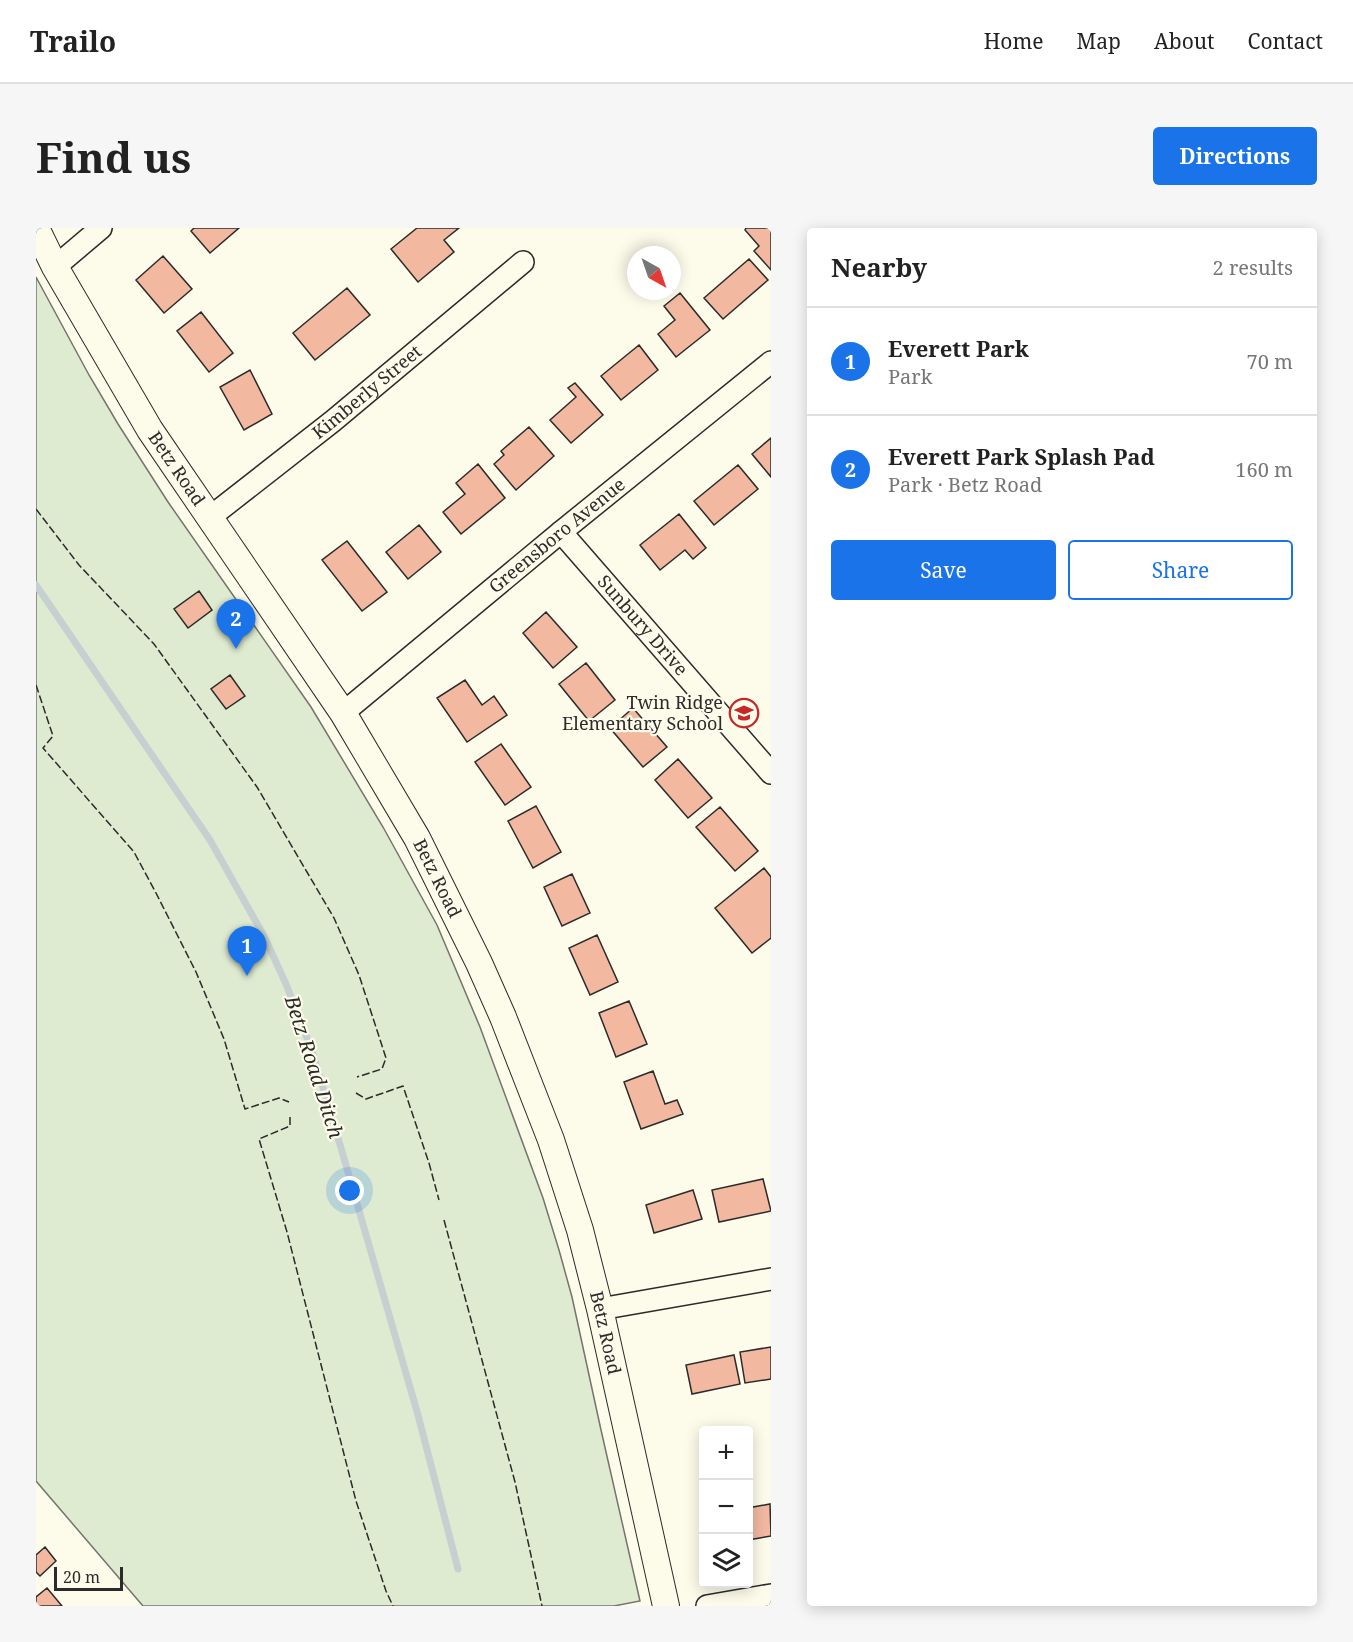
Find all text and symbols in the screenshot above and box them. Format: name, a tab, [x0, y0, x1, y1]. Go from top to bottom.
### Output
text: Trailo	[30, 22, 116, 60]
text: Home	[984, 27, 1044, 55]
text: Map	[1077, 27, 1121, 55]
text: About	[1154, 27, 1215, 55]
text: Contact	[1248, 27, 1323, 55]
button: Directions	[1153, 127, 1317, 185]
text: Find us	[36, 128, 191, 185]
north arrow	[627, 246, 681, 300]
text: Nearby	[831, 249, 927, 285]
text: 2 results	[1213, 254, 1293, 281]
text: Everett Park	[888, 333, 1029, 363]
street label: Kimberly Street	[307, 339, 426, 444]
text: 1	[845, 348, 856, 375]
text: 70 m	[1247, 348, 1293, 375]
text: Park	[888, 363, 932, 390]
street label: Betz Road	[143, 426, 211, 510]
text: Everett Park Splash Pad	[888, 441, 1155, 471]
text: 2	[845, 456, 856, 483]
text: 160 m	[1235, 456, 1293, 483]
text: Park · Betz Road	[888, 471, 1042, 498]
street label: Greensboro Avenue	[483, 472, 630, 598]
button: Save	[831, 540, 1056, 600]
button: Share	[1068, 540, 1293, 600]
street label: Sunbury Drive	[593, 569, 694, 680]
pin: 2	[216, 600, 256, 649]
place label: Twin Ridge Elementary School	[562, 690, 723, 735]
school or university icon: Twin Ridge Elementary School	[728, 697, 760, 729]
street label: Betz Road	[408, 835, 468, 921]
pin: 1	[228, 926, 266, 976]
water label: Betz Road Ditch	[278, 991, 350, 1142]
your location	[335, 1176, 364, 1205]
street label: Betz Road	[585, 1288, 627, 1377]
map controls	[699, 1426, 753, 1588]
button: +	[699, 1426, 753, 1480]
button: −	[699, 1480, 753, 1534]
button: layers	[699, 1534, 753, 1588]
scale bar	[54, 1564, 123, 1592]
text: 20 m	[63, 1566, 100, 1588]

